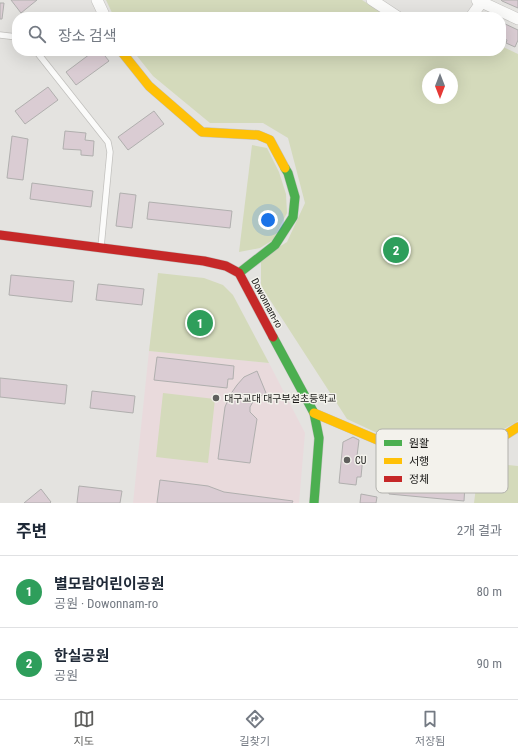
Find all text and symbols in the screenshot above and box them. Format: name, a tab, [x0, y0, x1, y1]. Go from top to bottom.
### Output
search box	[12, 12, 506, 56]
icon: search	[26, 23, 48, 45]
text: 장소 검색	[58, 27, 117, 45]
north arrow	[422, 68, 458, 104]
your location	[258, 210, 278, 230]
pin: 2	[383, 235, 409, 265]
street label: Dowonnam-ro	[249, 276, 285, 330]
pin: 1	[187, 308, 213, 338]
marker: 대구교대 대구부설초등학교	[211, 393, 221, 403]
place label: 대구교대 대구부설초등학교	[224, 393, 337, 404]
legend	[376, 429, 508, 493]
text: 원활	[409, 437, 429, 450]
marker: CU	[342, 455, 352, 465]
place label: CU	[355, 455, 367, 466]
text: 서행	[409, 455, 429, 468]
text: 정체	[409, 473, 429, 486]
text: 주변	[16, 521, 47, 541]
text: 2개 결과	[457, 523, 502, 538]
text: 별모람어린이공원	[54, 575, 164, 593]
text: 1	[26, 584, 32, 599]
text: 80 m	[476, 584, 502, 599]
text: 공원 · Dowonnam-ro	[54, 596, 158, 611]
text: 한실공원	[54, 647, 109, 665]
text: 2	[26, 656, 32, 671]
text: 90 m	[476, 656, 502, 671]
text: 공원	[54, 668, 78, 683]
tab: 지도	[73, 708, 95, 748]
tab: 길찾기	[240, 708, 270, 748]
tab: 저장됨	[415, 708, 445, 748]

